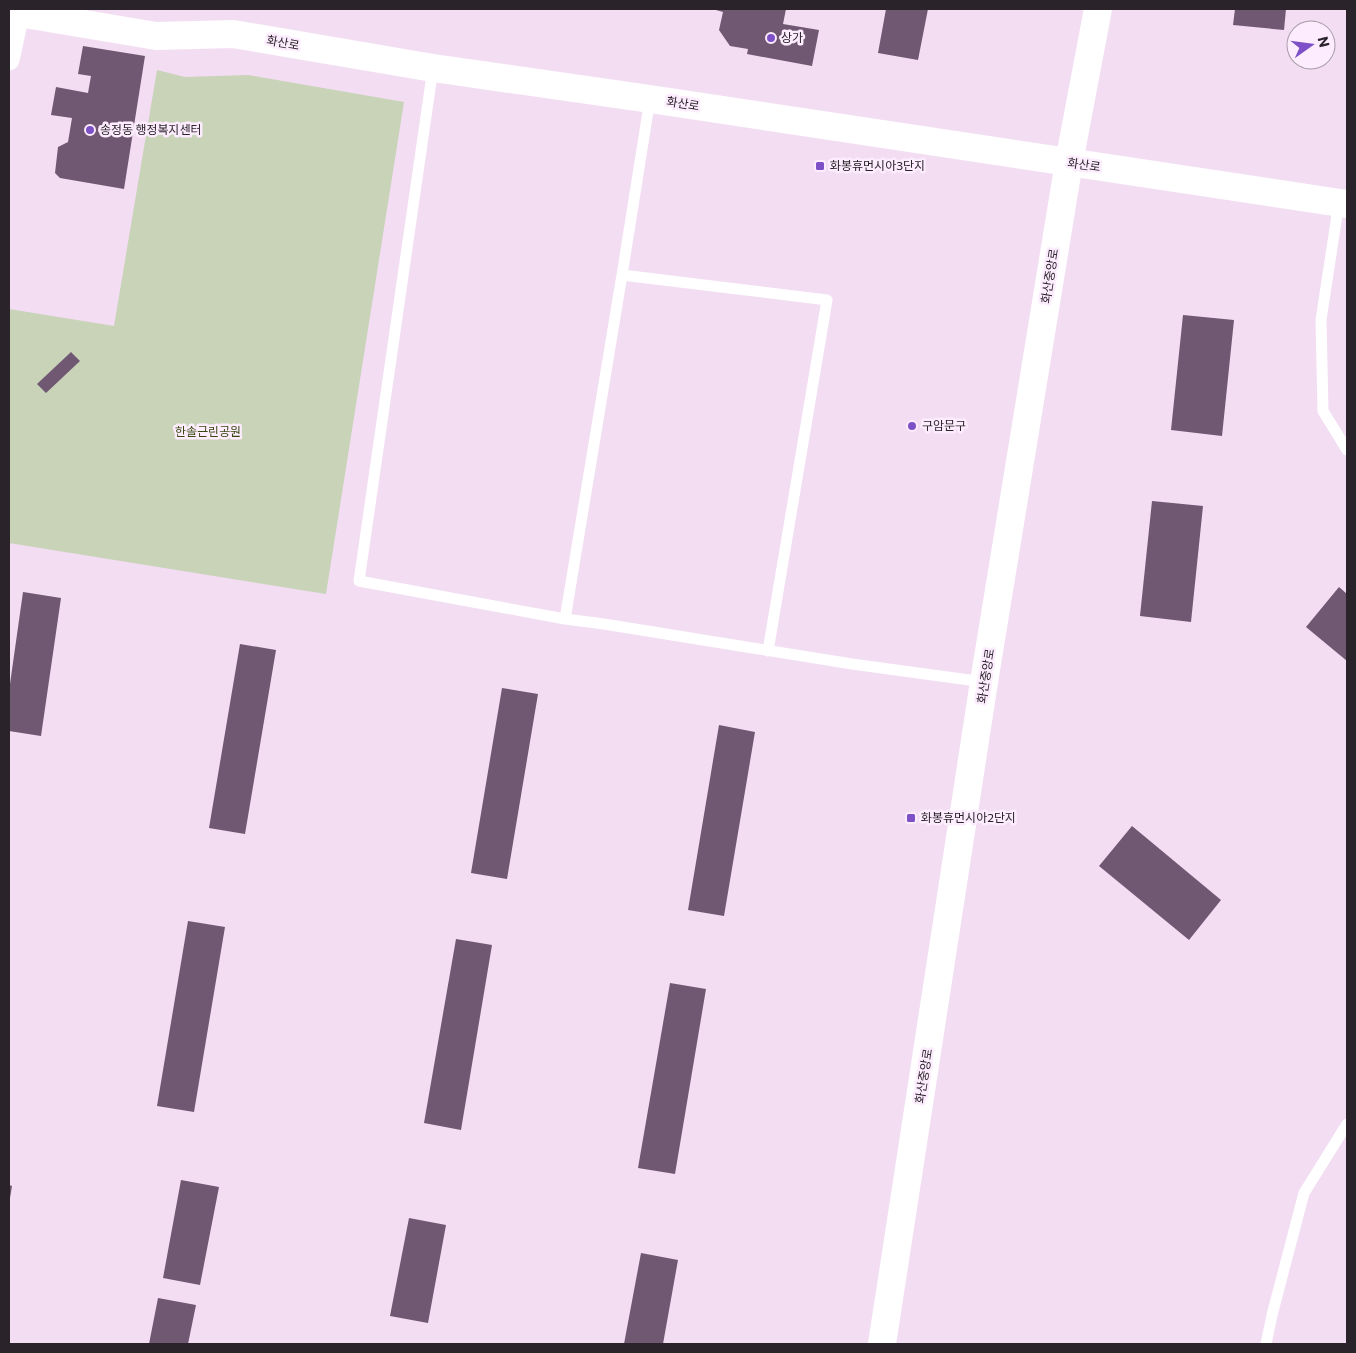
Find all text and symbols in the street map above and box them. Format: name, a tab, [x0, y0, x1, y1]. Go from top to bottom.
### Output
north arrow	[1286, 20, 1336, 70]
place label: 상가	[781, 30, 803, 44]
street label: 화산로	[266, 32, 301, 52]
marker: 상가	[765, 32, 777, 44]
text: N	[1315, 35, 1334, 49]
street label: 화산로	[666, 94, 701, 113]
place label: 송정동 행정복지센터	[100, 122, 202, 136]
marker: 송정동 행정복지센터	[84, 124, 96, 136]
street label: 화산로	[1067, 155, 1102, 173]
place label: 화봉휴먼시아3단지	[830, 158, 925, 172]
marker: 화봉휴먼시아3단지	[814, 160, 826, 172]
street label: 화산중앙로	[1038, 247, 1060, 304]
place label: 구암문구	[922, 418, 966, 432]
marker: 구암문구	[906, 420, 918, 432]
park label: 한솔근린공원	[175, 424, 241, 438]
street label: 화산중앙로	[974, 647, 996, 704]
place label: 화봉휴먼시아2단지	[921, 810, 1016, 824]
marker: 화봉휴먼시아2단지	[905, 812, 917, 824]
street label: 화산중앙로	[912, 1047, 934, 1104]

